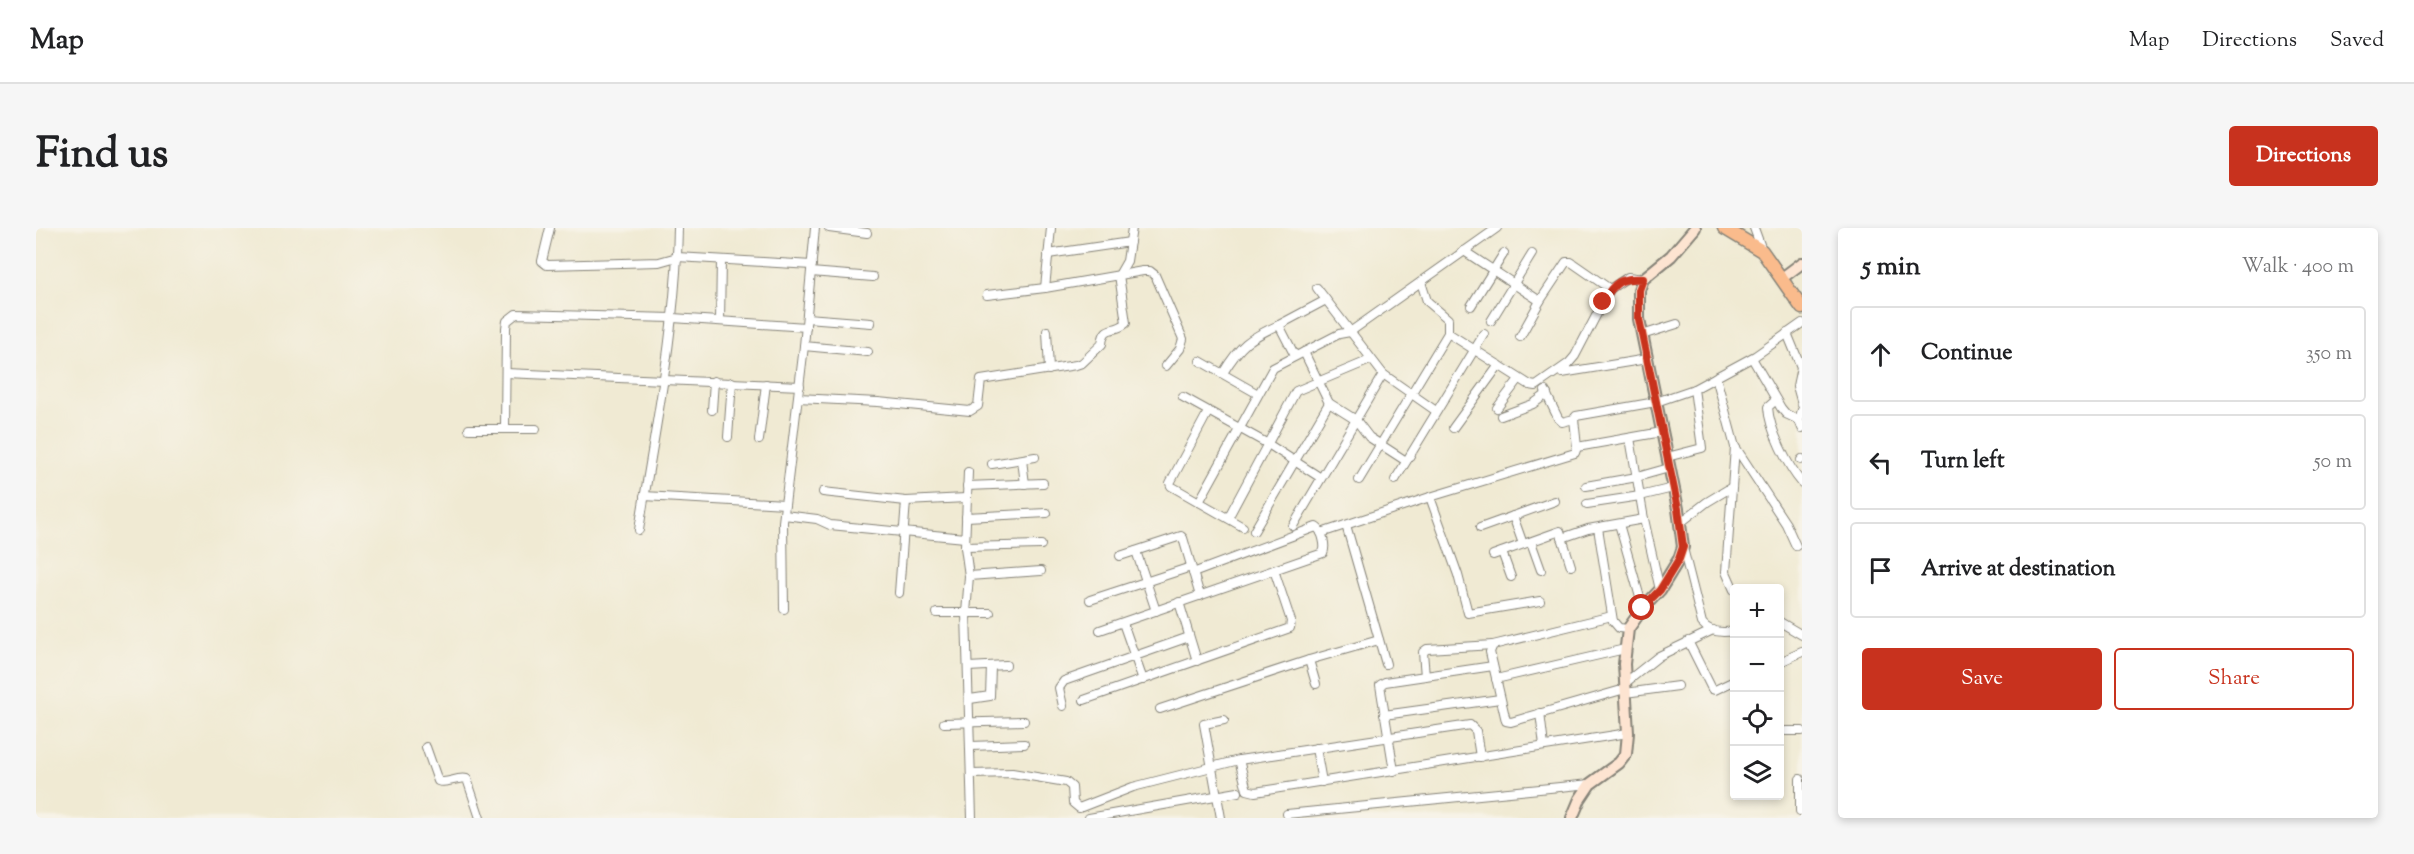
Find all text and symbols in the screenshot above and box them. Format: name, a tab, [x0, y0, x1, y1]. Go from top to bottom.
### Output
text: Map	[30, 21, 84, 61]
text: Map	[2129, 26, 2169, 56]
text: Directions	[2202, 26, 2297, 56]
text: Saved	[2330, 26, 2384, 56]
text: Find us	[36, 126, 168, 186]
button: Directions	[2229, 126, 2378, 186]
text: 5 min	[1862, 249, 1921, 286]
text: Walk · 400 m	[2242, 253, 2354, 282]
route end	[1589, 288, 1615, 314]
icon: ahead	[1864, 338, 1897, 371]
text: Continue	[1921, 338, 2012, 370]
text: 350 m	[2306, 340, 2352, 369]
icon: left	[1864, 446, 1897, 479]
text: Turn left	[1921, 446, 2004, 478]
text: 50 m	[2314, 448, 2352, 477]
icon: arrive	[1864, 554, 1897, 587]
text: Arrive at destination	[1921, 554, 2116, 586]
map controls	[1730, 584, 1784, 800]
button: +	[1730, 584, 1784, 638]
route start	[1628, 594, 1654, 620]
button: −	[1730, 638, 1784, 692]
button: Save	[1862, 648, 2102, 710]
button: Share	[2114, 648, 2354, 710]
button: locate	[1730, 692, 1784, 746]
button: layers	[1730, 746, 1784, 800]

